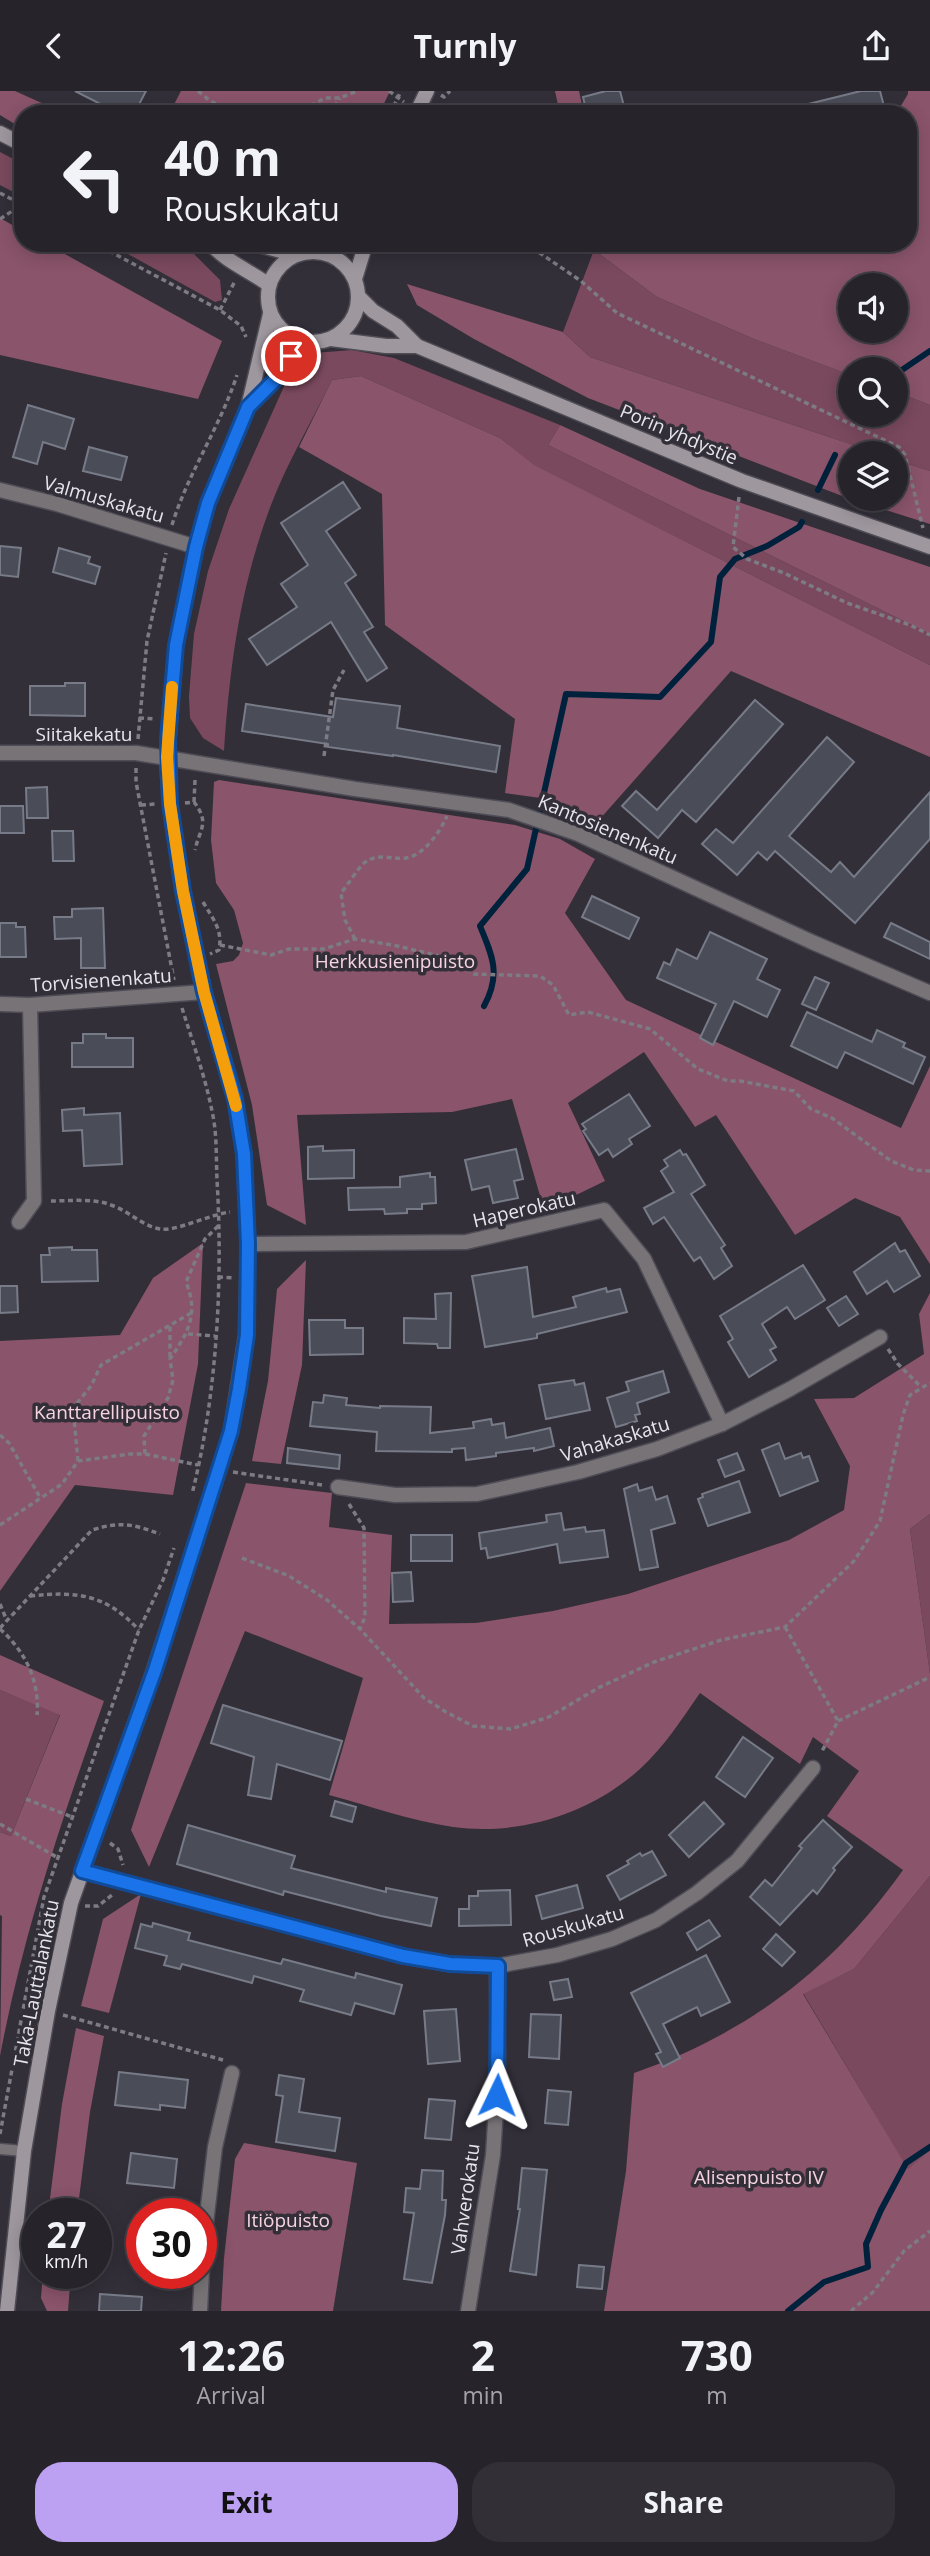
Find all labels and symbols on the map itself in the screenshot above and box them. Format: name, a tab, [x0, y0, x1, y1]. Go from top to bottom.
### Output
pin	[261, 326, 321, 386]
street label: Porin yhdystie	[616, 397, 742, 471]
street label: Valmuskakatu	[41, 469, 167, 529]
street label: Siitakekatu	[36, 721, 132, 747]
street label: Kantosienenkatu	[534, 788, 682, 870]
park label: Herkkusienipuisto	[315, 948, 475, 974]
street label: Torvisienenkatu	[30, 962, 172, 998]
street label: Haperokatu	[470, 1185, 578, 1233]
park label: Kanttarellipuisto	[34, 1399, 180, 1425]
street label: Vahakaskatu	[557, 1410, 673, 1468]
street label: Taka-Lauttalankatu	[7, 1897, 65, 2069]
street label: Rouskukatu	[519, 1899, 627, 1953]
position arrow	[460, 2058, 534, 2132]
street label: Vahverokatu	[444, 2142, 486, 2256]
park label: Alisenpuisto IV	[694, 2164, 825, 2190]
speed limit sign: 30	[126, 2198, 217, 2289]
park label: Itiöpuisto	[246, 2207, 330, 2233]

